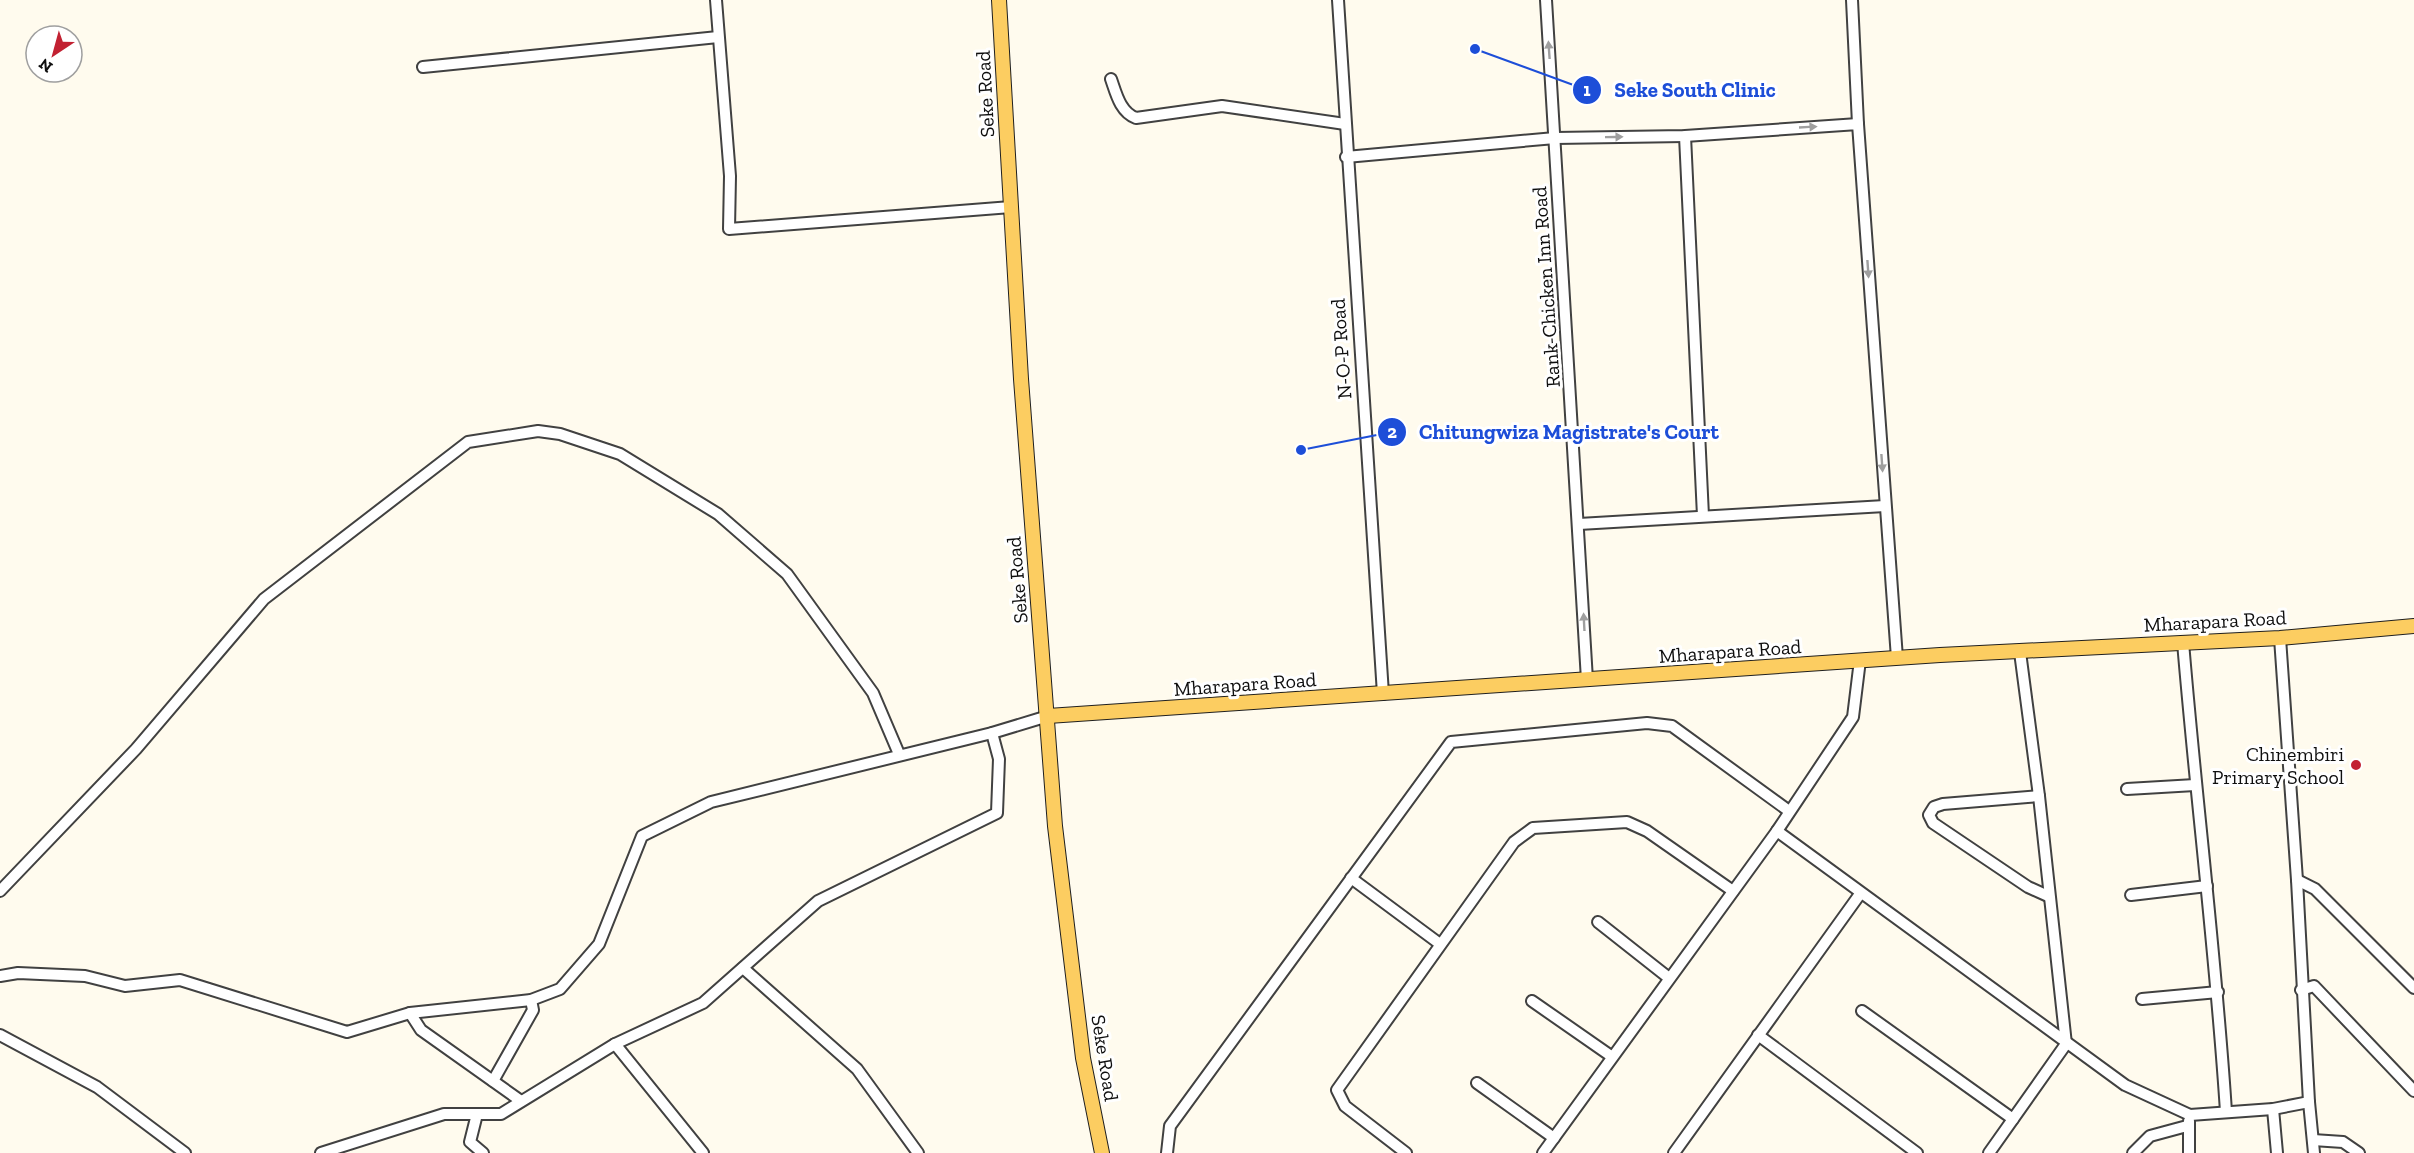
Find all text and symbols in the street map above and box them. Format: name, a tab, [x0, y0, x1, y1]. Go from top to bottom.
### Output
north arrow	[24, 24, 84, 84]
one-way arrow	[1544, 40, 1554, 59]
street label: Seke Road	[971, 50, 999, 138]
text: N	[35, 54, 56, 77]
callout: Seke South Clinic	[1572, 70, 1787, 109]
text: Seke South Clinic	[1614, 77, 1776, 102]
text: 1	[1583, 79, 1591, 101]
one-way arrow	[1799, 122, 1818, 132]
one-way arrow	[1604, 132, 1623, 142]
street label: Rank-Chicken Inn Road	[1527, 186, 1565, 388]
one-way arrow	[1864, 259, 1873, 278]
street label: N-O-P Road	[1326, 298, 1356, 400]
callout: Chitungwiza Magistrate's Court	[1377, 412, 1731, 451]
text: Chitungwiza Magistrate's Court	[1419, 419, 1720, 444]
text: 2	[1387, 421, 1397, 443]
one-way arrow	[1877, 454, 1886, 473]
street label: Seke Road	[1001, 536, 1033, 624]
street label: Mharapara Road	[2143, 605, 2287, 637]
one-way arrow	[1579, 612, 1588, 631]
street label: Mharapara Road	[1658, 634, 1802, 668]
street label: Mharapara Road	[1173, 667, 1317, 701]
place label: Chinembiri Primary School	[2212, 742, 2344, 789]
marker: Chinembiri Primary School	[2349, 758, 2363, 772]
street label: Seke Road	[1086, 1013, 1124, 1103]

